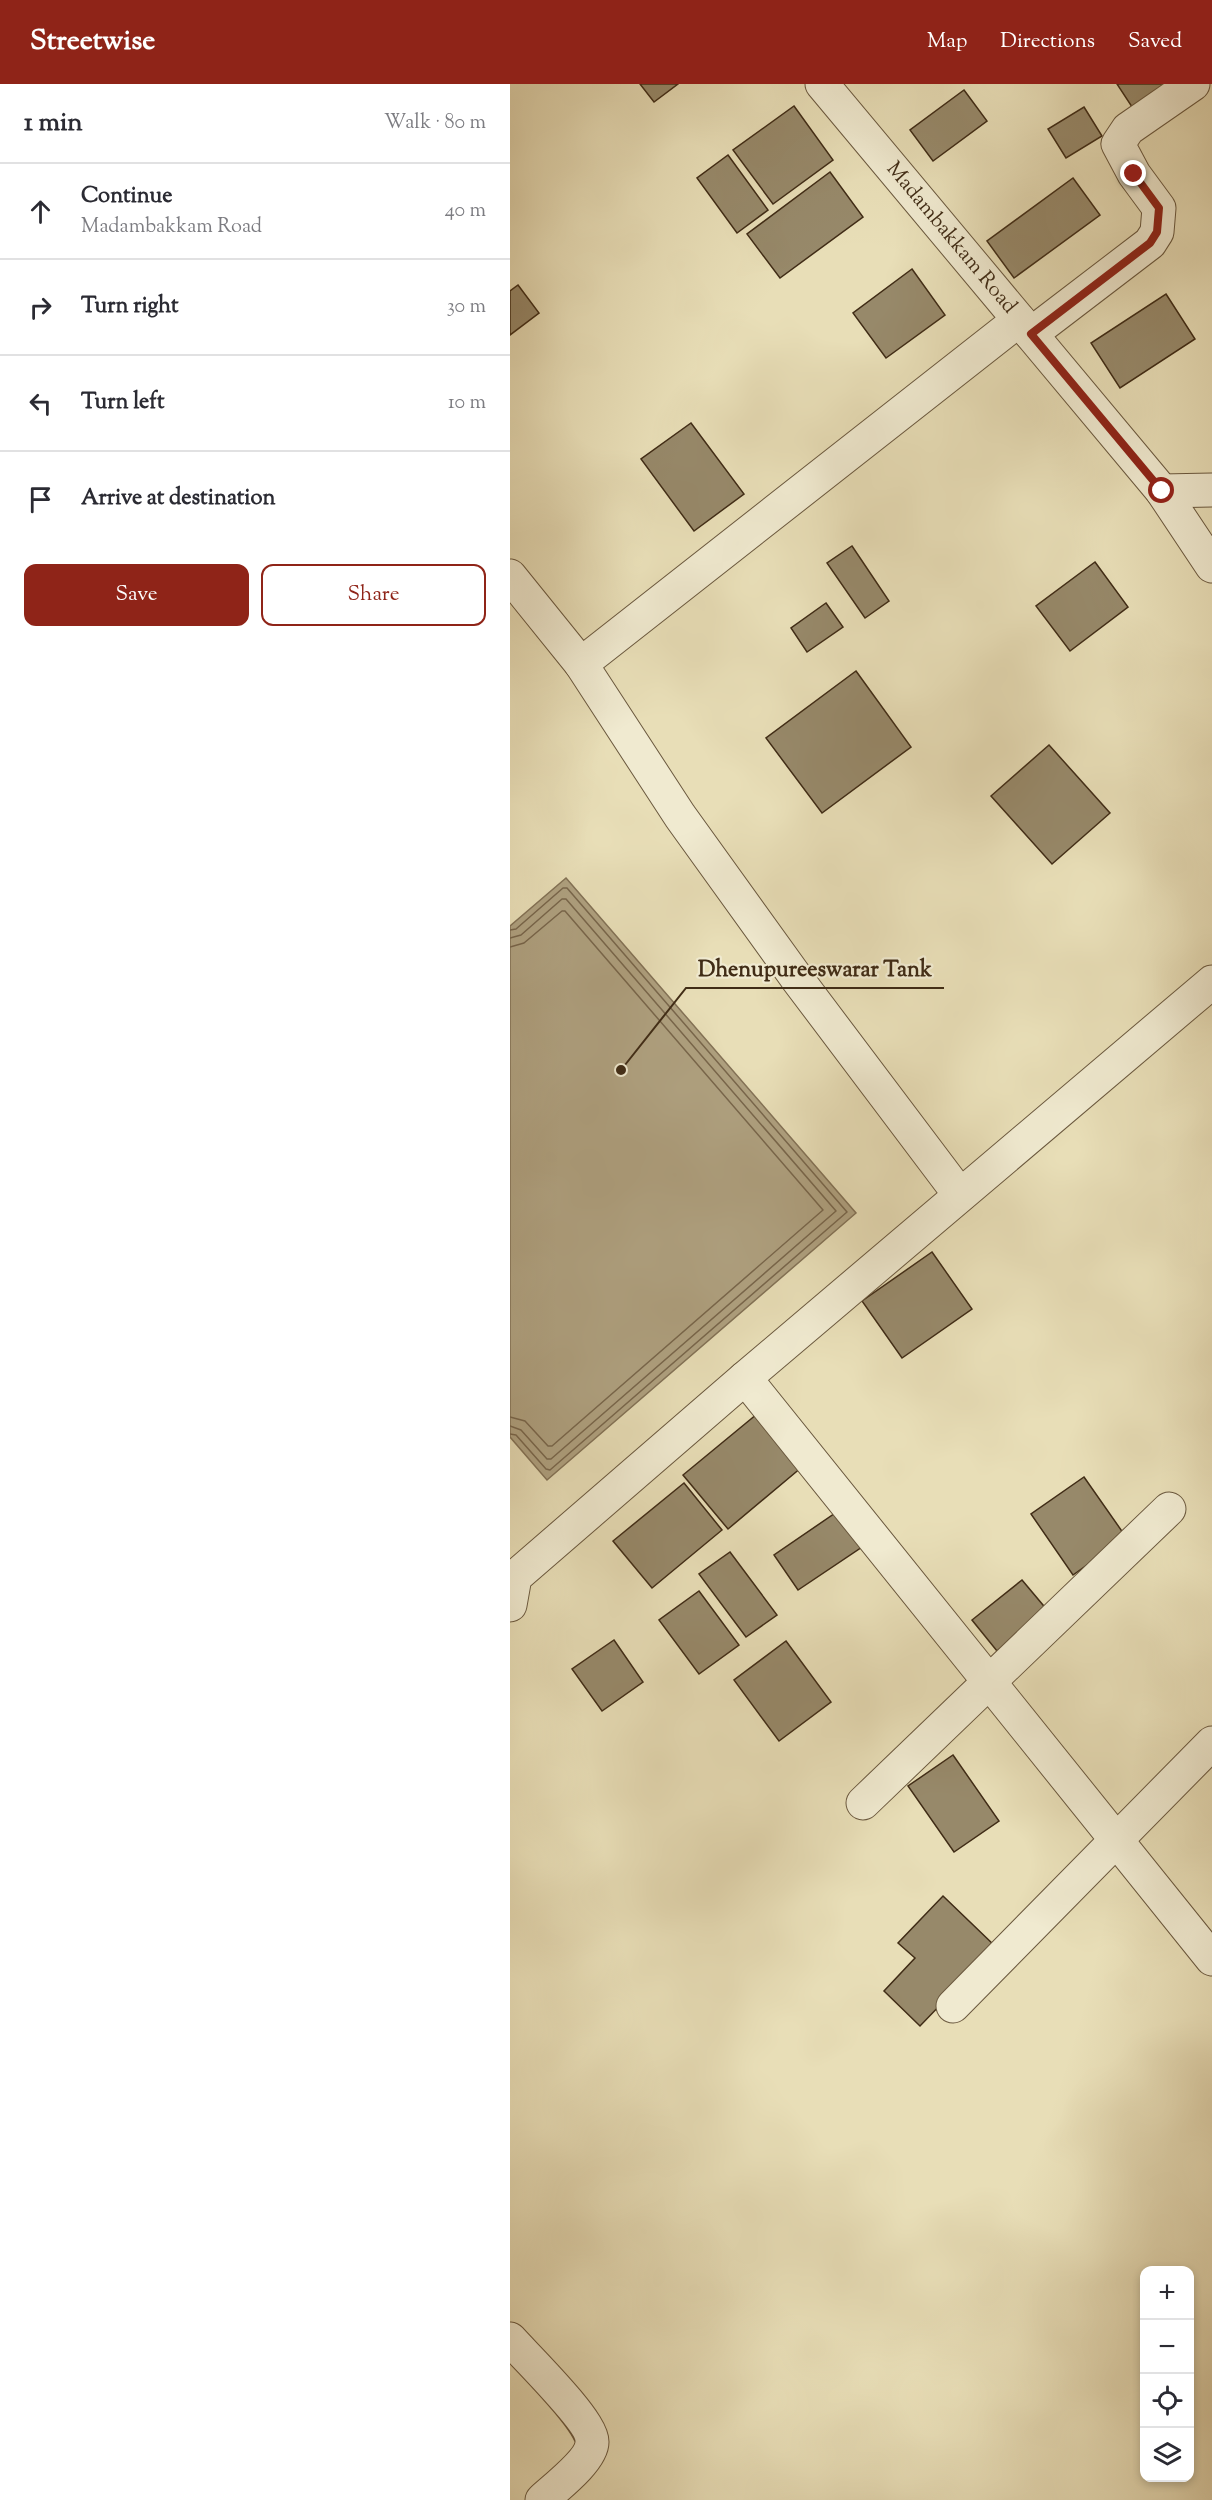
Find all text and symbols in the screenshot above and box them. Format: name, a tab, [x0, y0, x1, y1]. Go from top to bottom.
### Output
text: Streetwise	[30, 22, 155, 62]
text: Map	[927, 27, 967, 57]
text: Directions	[1000, 27, 1095, 57]
text: Saved	[1128, 27, 1182, 57]
text: 1 min	[24, 105, 83, 142]
text: Walk · 80 m	[384, 109, 486, 138]
street label: Madambakkam Road	[878, 156, 1023, 321]
route end	[1120, 160, 1146, 186]
text: Continue	[81, 181, 172, 213]
icon: ahead	[24, 195, 57, 228]
text: 40 m	[445, 197, 486, 226]
text: Madambakkam Road	[81, 213, 262, 242]
icon: right	[24, 291, 57, 324]
text: Turn right	[81, 291, 178, 323]
text: 30 m	[447, 293, 486, 322]
icon: left	[24, 387, 57, 420]
text: Turn left	[81, 387, 164, 419]
text: 10 m	[448, 389, 486, 418]
route start	[1148, 477, 1174, 503]
icon: arrive	[24, 483, 57, 516]
text: Arrive at destination	[81, 483, 276, 515]
button: Save	[24, 564, 249, 626]
button: Share	[261, 564, 486, 626]
callout: Dhenupureeswarar Tank	[686, 948, 944, 988]
text: Dhenupureeswarar Tank	[698, 955, 932, 987]
map controls	[1140, 2266, 1194, 2482]
button: +	[1140, 2266, 1194, 2320]
button: −	[1140, 2320, 1194, 2374]
button: locate	[1140, 2374, 1194, 2428]
button: layers	[1140, 2428, 1194, 2482]

